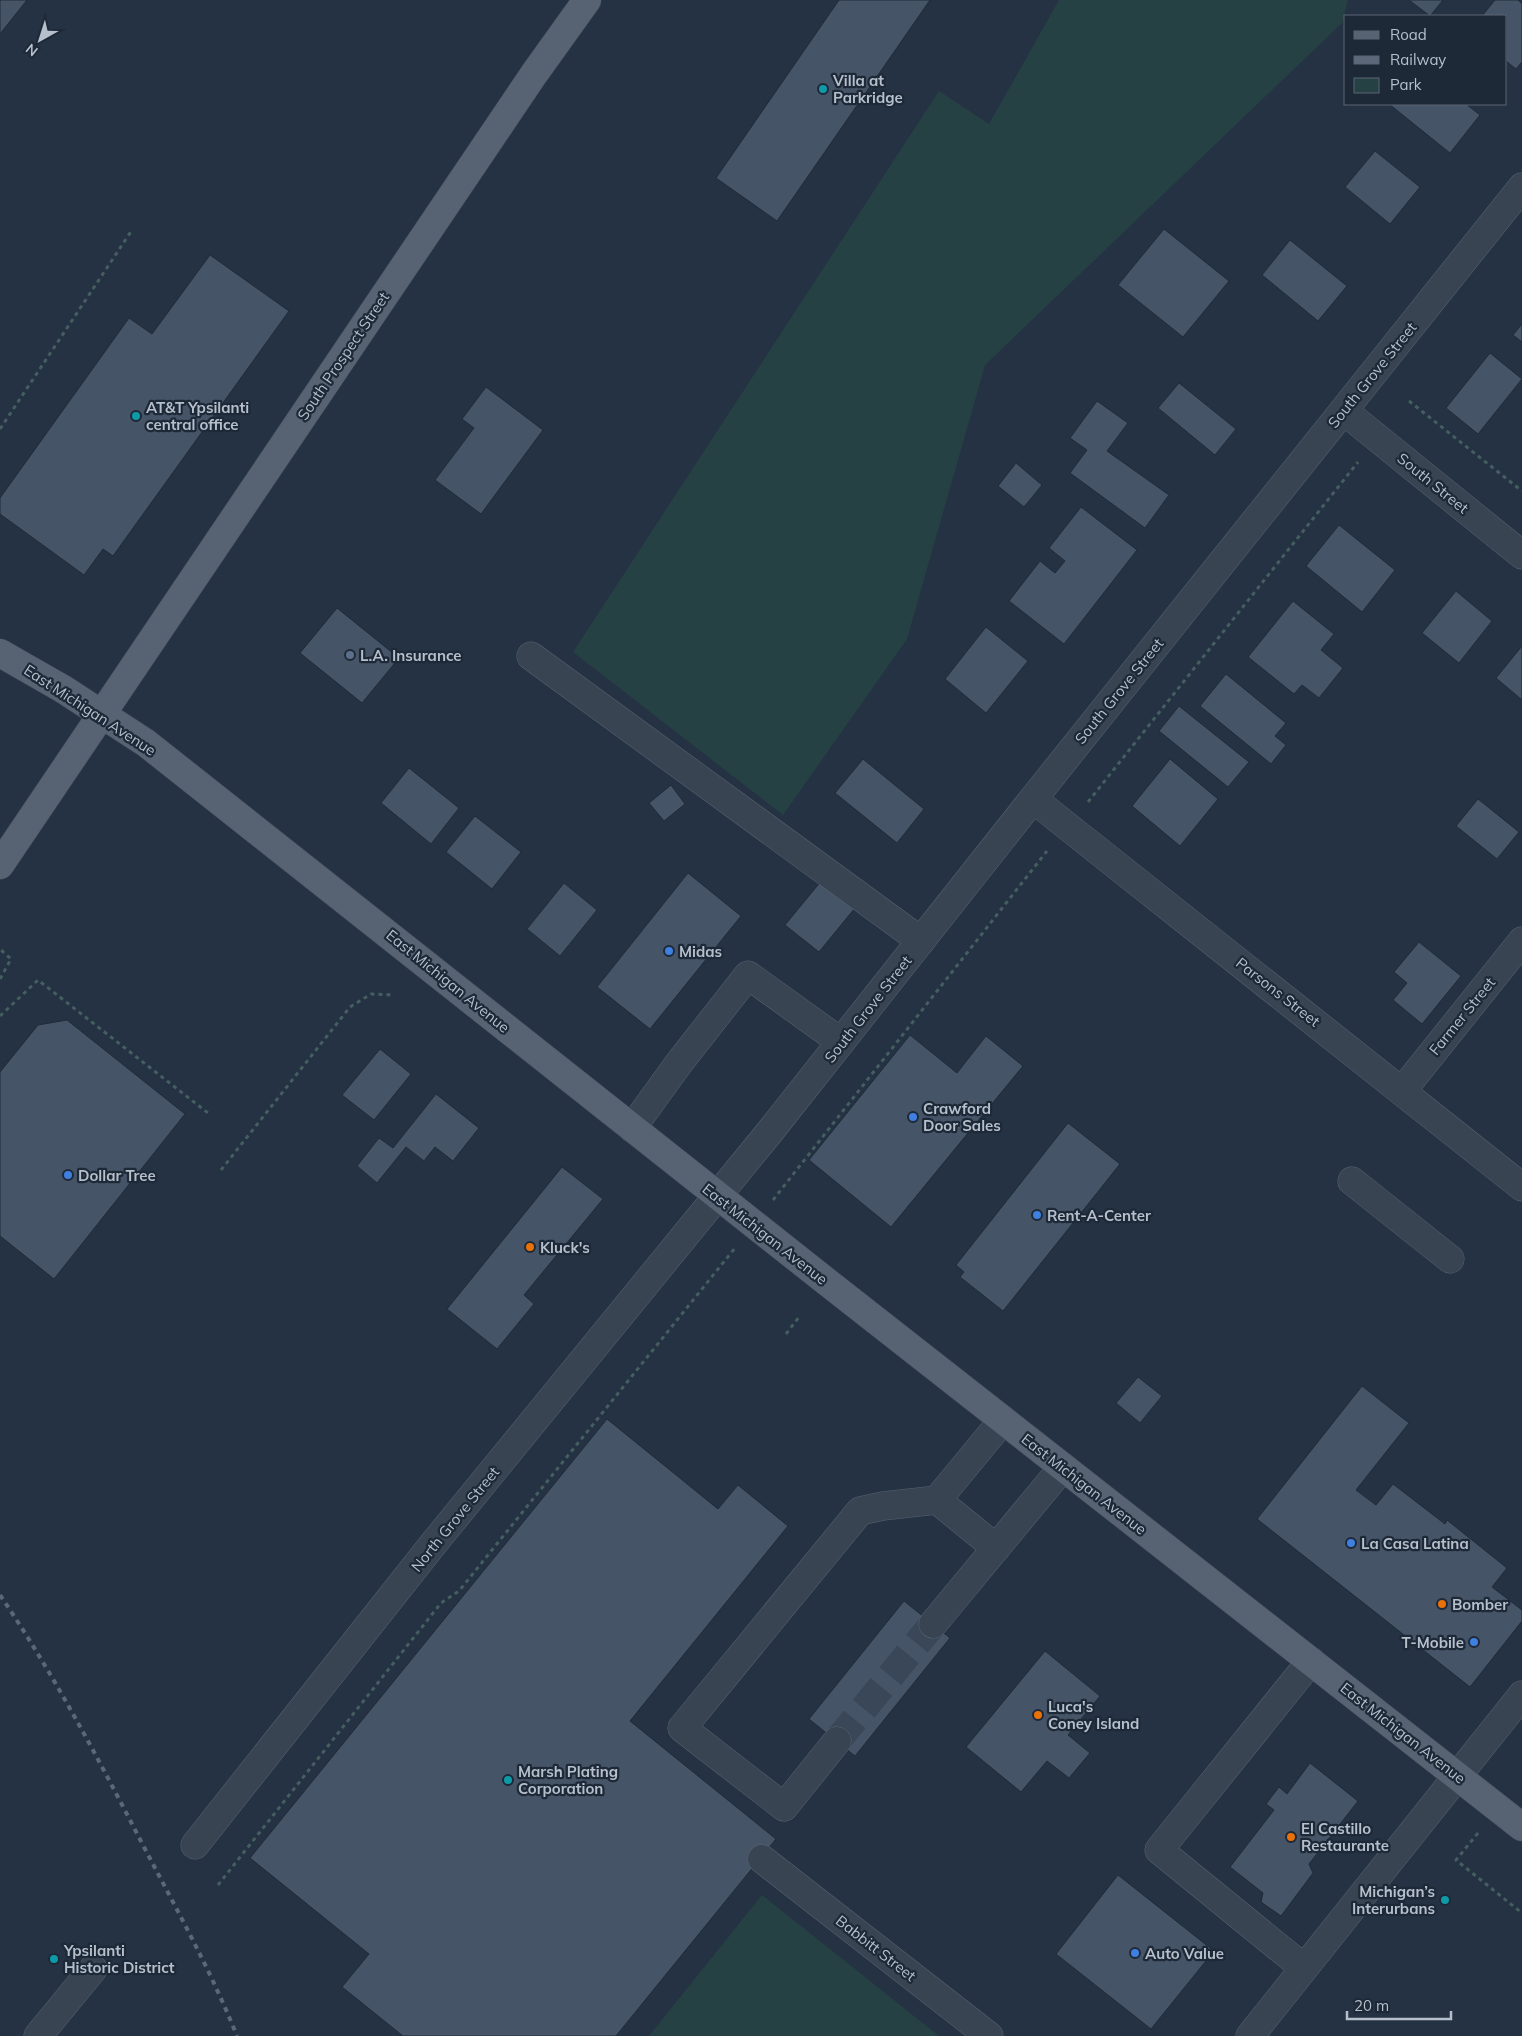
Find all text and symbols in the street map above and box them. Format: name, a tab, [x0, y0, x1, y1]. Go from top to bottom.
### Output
north arrow	[15, 15, 65, 65]
legend	[1344, 15, 1507, 105]
text: Road	[1390, 25, 1427, 44]
text: N	[22, 40, 42, 60]
text: Railway	[1390, 50, 1446, 69]
place label: Villa at Parkridge	[832, 71, 903, 107]
text: Park	[1390, 75, 1422, 94]
marker: Villa at Parkridge	[817, 83, 829, 95]
street label: South Prospect Street	[293, 288, 393, 424]
street label: South Grove Street	[1323, 318, 1421, 432]
place label: AT&T Ypsilanti central office	[146, 398, 249, 434]
marker: AT&T Ypsilanti central office	[130, 410, 142, 422]
street label: South Street	[1394, 449, 1472, 517]
street label: South Grove Street	[1070, 634, 1168, 748]
place label: L.A. Insurance	[360, 646, 462, 665]
marker: L.A. Insurance	[344, 649, 356, 661]
street label: East Michigan Avenue	[20, 660, 160, 760]
street label: East Michigan Avenue	[382, 925, 514, 1037]
place label: Midas	[679, 942, 722, 961]
marker: Midas	[663, 945, 675, 957]
street label: South Grove Street	[820, 952, 916, 1066]
street label: Parsons Street	[1232, 953, 1324, 1031]
street label: Farmer Street	[1425, 973, 1499, 1059]
place label: Crawford Door Sales	[923, 1099, 1001, 1135]
marker: Crawford Door Sales	[907, 1111, 919, 1123]
place label: Dollar Tree	[78, 1166, 156, 1185]
marker: Dollar Tree	[62, 1169, 74, 1181]
street label: East Michigan Avenue	[699, 1179, 831, 1289]
place label: Rent-A-Center	[1047, 1206, 1151, 1225]
marker: Rent-A-Center	[1031, 1209, 1043, 1221]
place label: Kluck's	[540, 1238, 590, 1257]
marker: Kluck's	[524, 1241, 536, 1253]
street label: East Michigan Avenue	[1018, 1429, 1150, 1539]
street label: North Grove Street	[407, 1463, 503, 1575]
place label: La Casa Latina	[1361, 1534, 1469, 1553]
marker: La Casa Latina	[1345, 1537, 1357, 1549]
place label: Bomber	[1452, 1595, 1508, 1614]
marker: Bomber	[1436, 1598, 1448, 1610]
place label: T-Mobile	[1402, 1633, 1464, 1652]
marker: T-Mobile	[1468, 1636, 1480, 1648]
street label: East Michigan Avenue	[1337, 1678, 1469, 1788]
place label: Luca's Coney Island	[1048, 1697, 1139, 1733]
marker: Luca's Coney Island	[1032, 1709, 1044, 1721]
place label: Marsh Plating Corporation	[518, 1762, 618, 1798]
marker: Marsh Plating Corporation	[502, 1774, 514, 1786]
place label: El Castillo Restaurante	[1301, 1819, 1389, 1855]
marker: El Castillo Restaurante	[1285, 1831, 1297, 1843]
place label: Michigan’s Interurbans	[1352, 1882, 1435, 1918]
marker: Michigan’s Interurbans	[1439, 1894, 1451, 1906]
street label: Babbitt Street	[832, 1911, 920, 1985]
place label: Ypsilanti Historic District	[63, 1941, 175, 1977]
place label: Auto Value	[1145, 1944, 1224, 1963]
marker: Auto Value	[1129, 1947, 1141, 1959]
marker: Ypsilanti Historic District	[48, 1953, 60, 1965]
scale bar	[1347, 1988, 1451, 2020]
text: 20 m	[1354, 1996, 1389, 2015]

